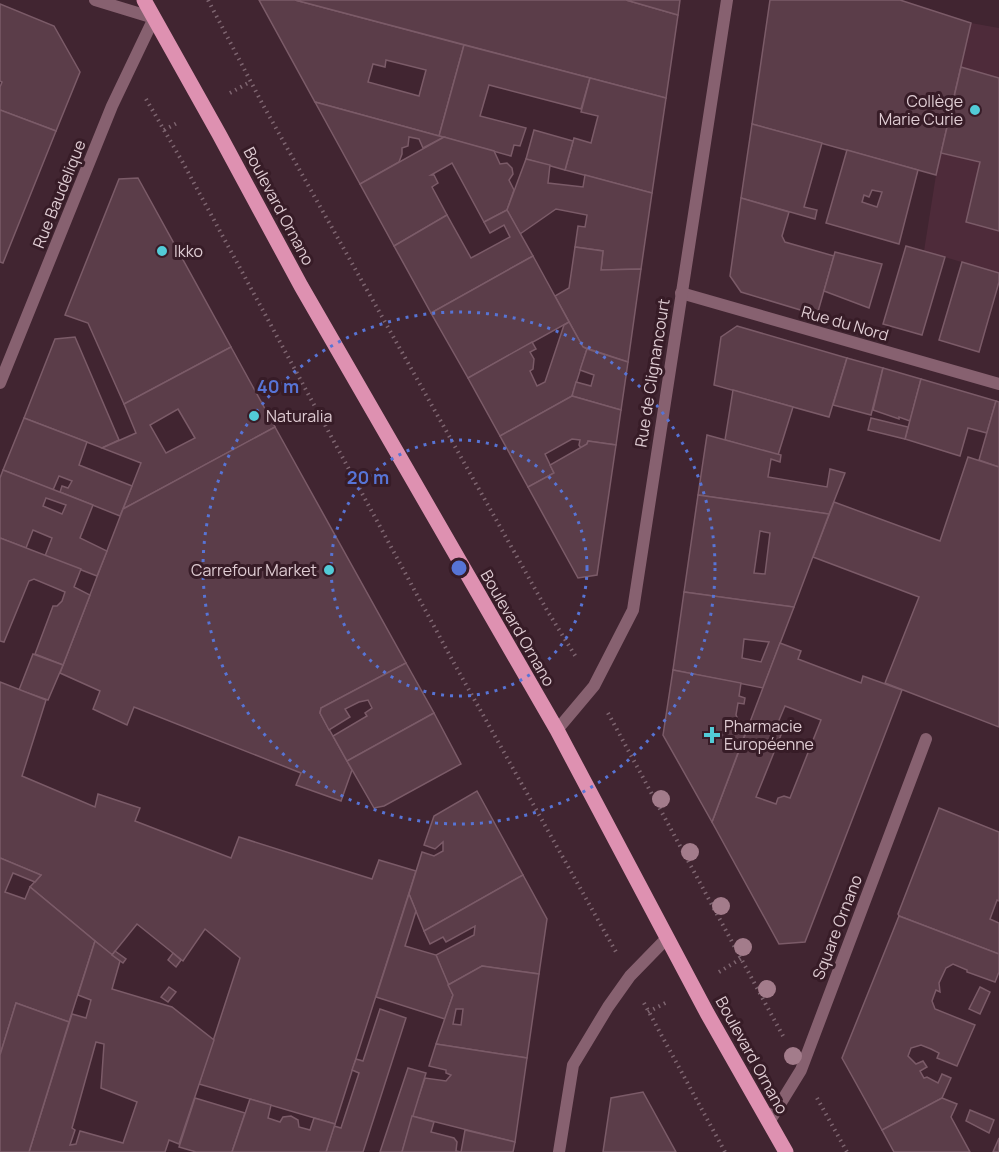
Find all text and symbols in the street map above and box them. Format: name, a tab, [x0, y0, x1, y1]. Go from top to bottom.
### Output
place label: Collège Marie Curie	[879, 90, 963, 130]
marker: Collège Marie Curie	[968, 103, 982, 117]
street label: Rue Baudelique	[27, 137, 91, 251]
street label: Boulevard Ornano	[239, 143, 319, 269]
place label: Ikko	[174, 240, 203, 262]
marker: Ikko	[155, 244, 169, 258]
street label: Rue de Clignancourt	[629, 297, 675, 449]
street label: Rue du Nord	[799, 300, 891, 346]
text: 40 m	[257, 374, 299, 398]
place label: Naturalia	[266, 405, 332, 427]
marker: Naturalia	[247, 409, 261, 423]
text: 20 m	[347, 465, 389, 489]
centre of rings	[449, 558, 469, 578]
place label: Carrefour Market	[191, 559, 317, 581]
marker: Carrefour Market	[322, 563, 336, 577]
street label: Boulevard Ornano	[476, 566, 560, 690]
place label: Pharmacie Européenne	[724, 715, 814, 755]
marker: Pharmacie Européenne	[705, 728, 719, 742]
street label: Square Ornano	[807, 871, 867, 983]
street label: Boulevard Ornano	[711, 992, 793, 1118]

